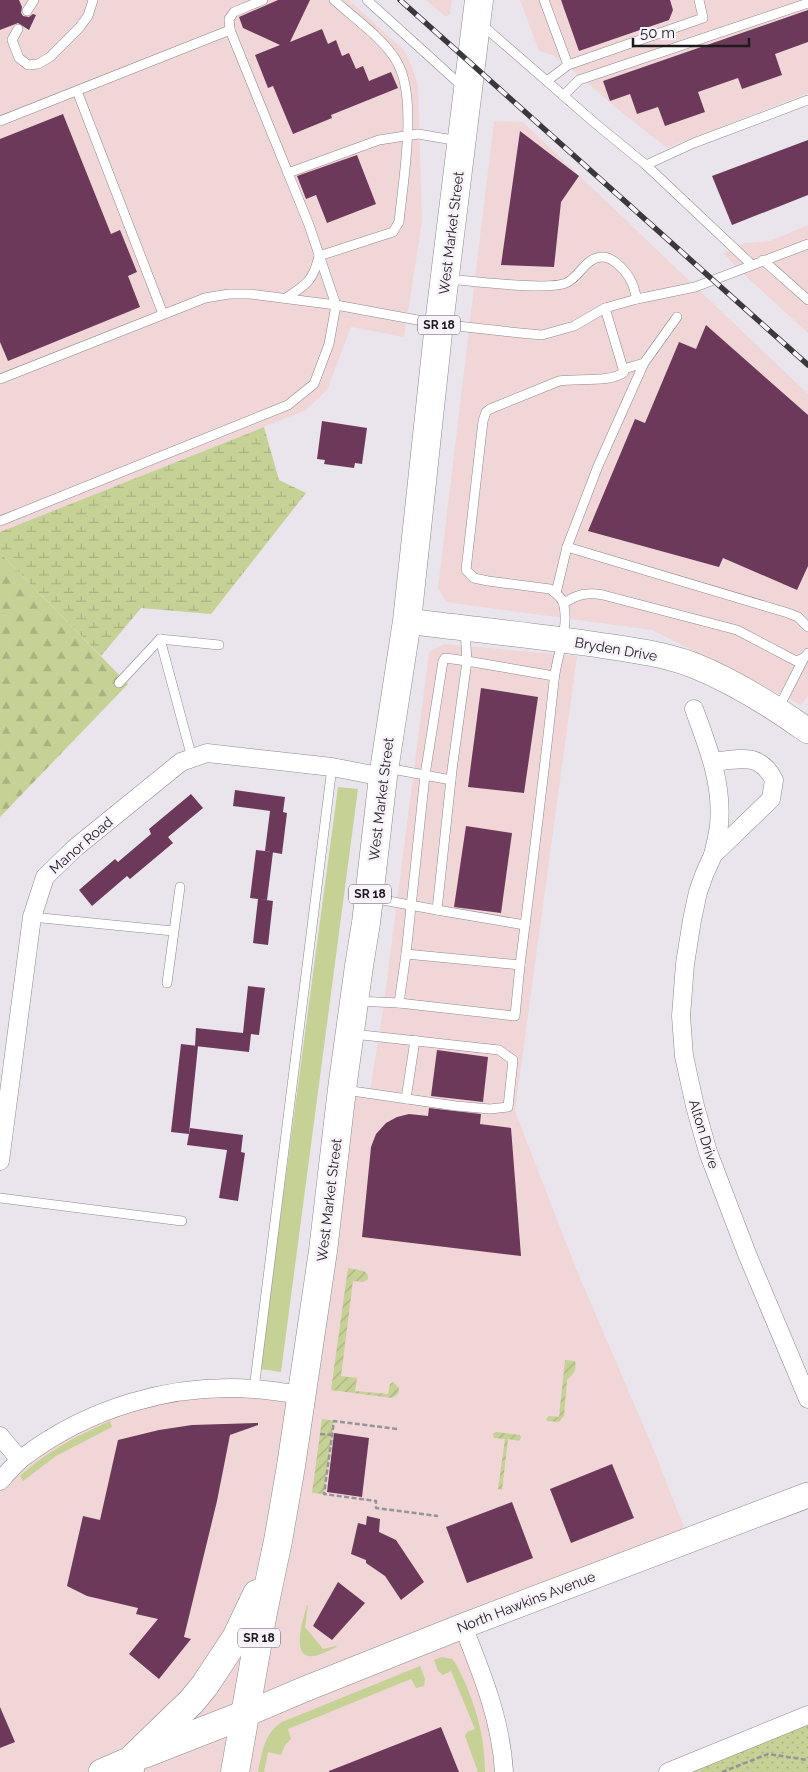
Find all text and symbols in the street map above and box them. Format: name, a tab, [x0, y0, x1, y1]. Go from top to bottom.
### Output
scale bar	[633, 15, 749, 47]
text: 50 m	[640, 24, 675, 42]
street label: West Market Street	[436, 170, 467, 295]
road number: SR 18	[418, 316, 460, 334]
street label: Bryden Drive	[573, 634, 659, 664]
street label: West Market Street	[366, 736, 397, 861]
street label: Manor Road	[46, 813, 116, 877]
road number: SR 18	[349, 884, 391, 904]
street label: Alton Drive	[686, 1098, 722, 1170]
street label: West Market Street	[314, 1137, 345, 1262]
street label: North Hawkins Avenue	[454, 1568, 598, 1636]
road number: SR 18	[238, 1629, 280, 1648]

